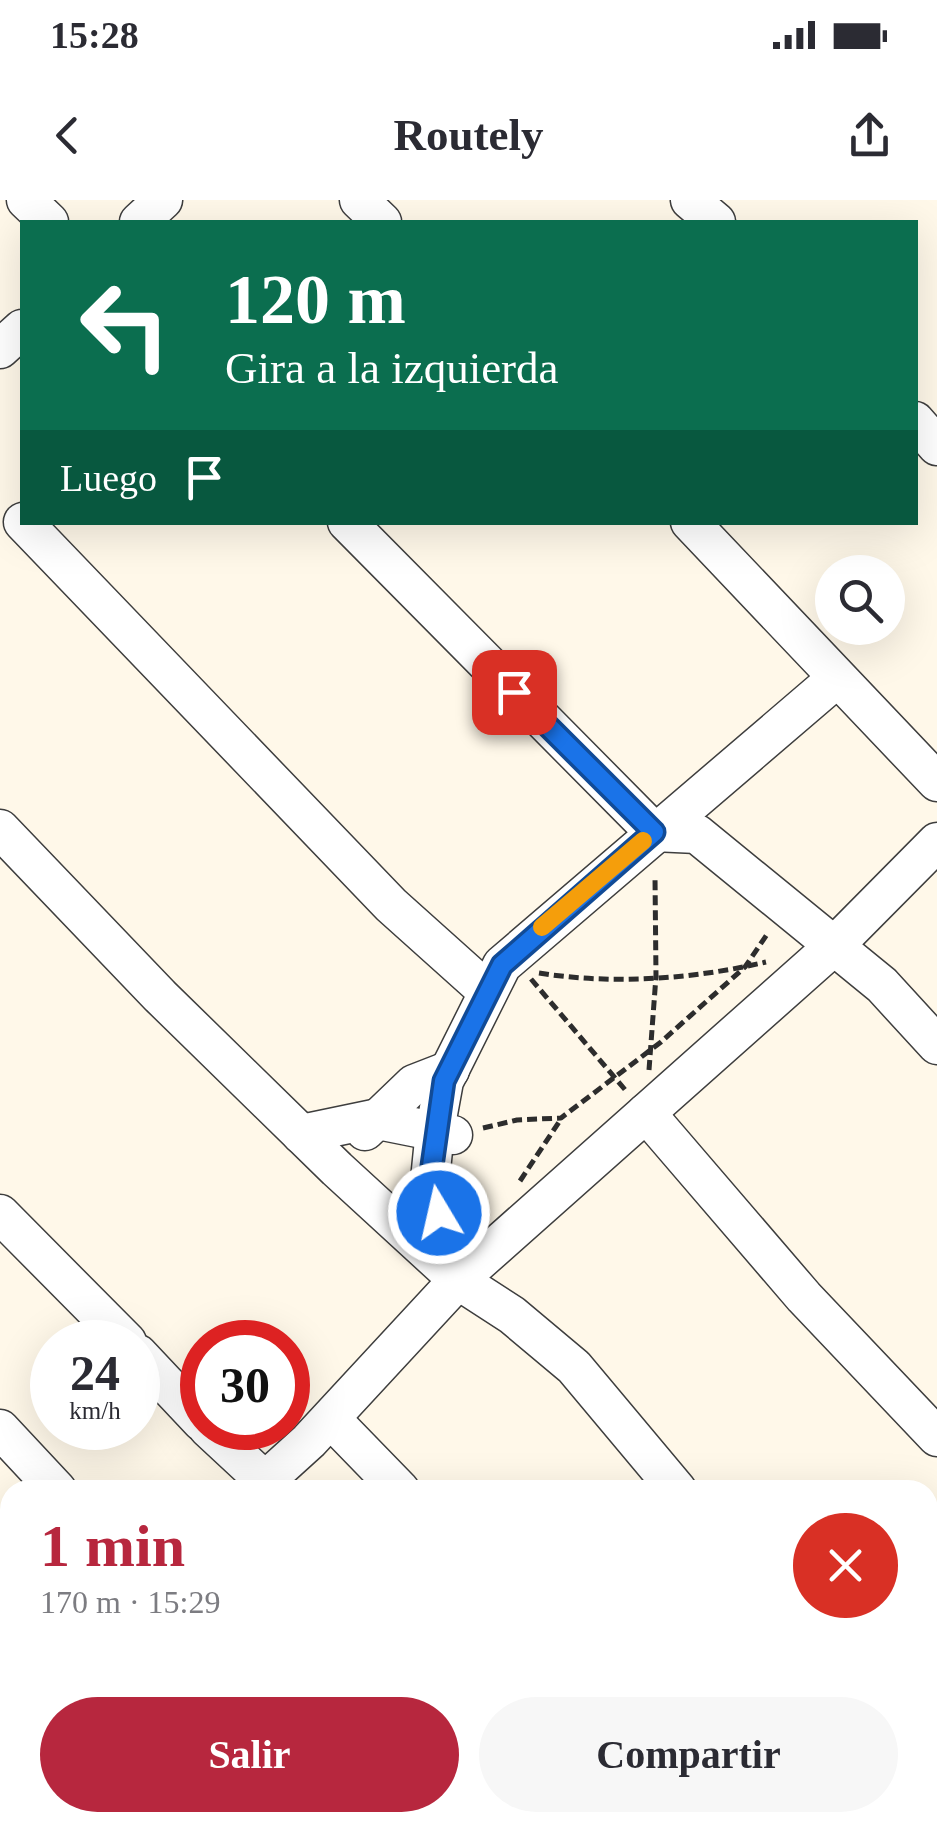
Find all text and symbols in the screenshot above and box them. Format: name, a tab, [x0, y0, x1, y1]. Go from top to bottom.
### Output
text: 15:28	[50, 14, 139, 56]
icon: back	[40, 108, 95, 163]
icon: share	[842, 108, 897, 163]
text: Routely	[394, 110, 544, 160]
icon: left	[60, 260, 190, 390]
text: 120 m	[225, 261, 406, 338]
text: Gira a la izquierda	[225, 343, 559, 393]
icon: arrive	[177, 450, 232, 505]
text: Luego	[60, 457, 157, 499]
map controls	[815, 555, 905, 645]
button: search	[815, 555, 905, 645]
pin	[472, 650, 557, 735]
icon: arrive	[487, 665, 542, 720]
position arrow	[387, 1161, 491, 1265]
speed limit sign: 30	[180, 1320, 310, 1450]
text: 24	[70, 1345, 120, 1401]
text: km/h	[69, 1397, 121, 1424]
text: 1 min	[40, 1513, 185, 1579]
button: close	[793, 1513, 898, 1618]
text: 170 m · 15:29	[40, 1584, 220, 1620]
button: Salir	[40, 1697, 459, 1812]
button: Compartir	[479, 1697, 898, 1812]

